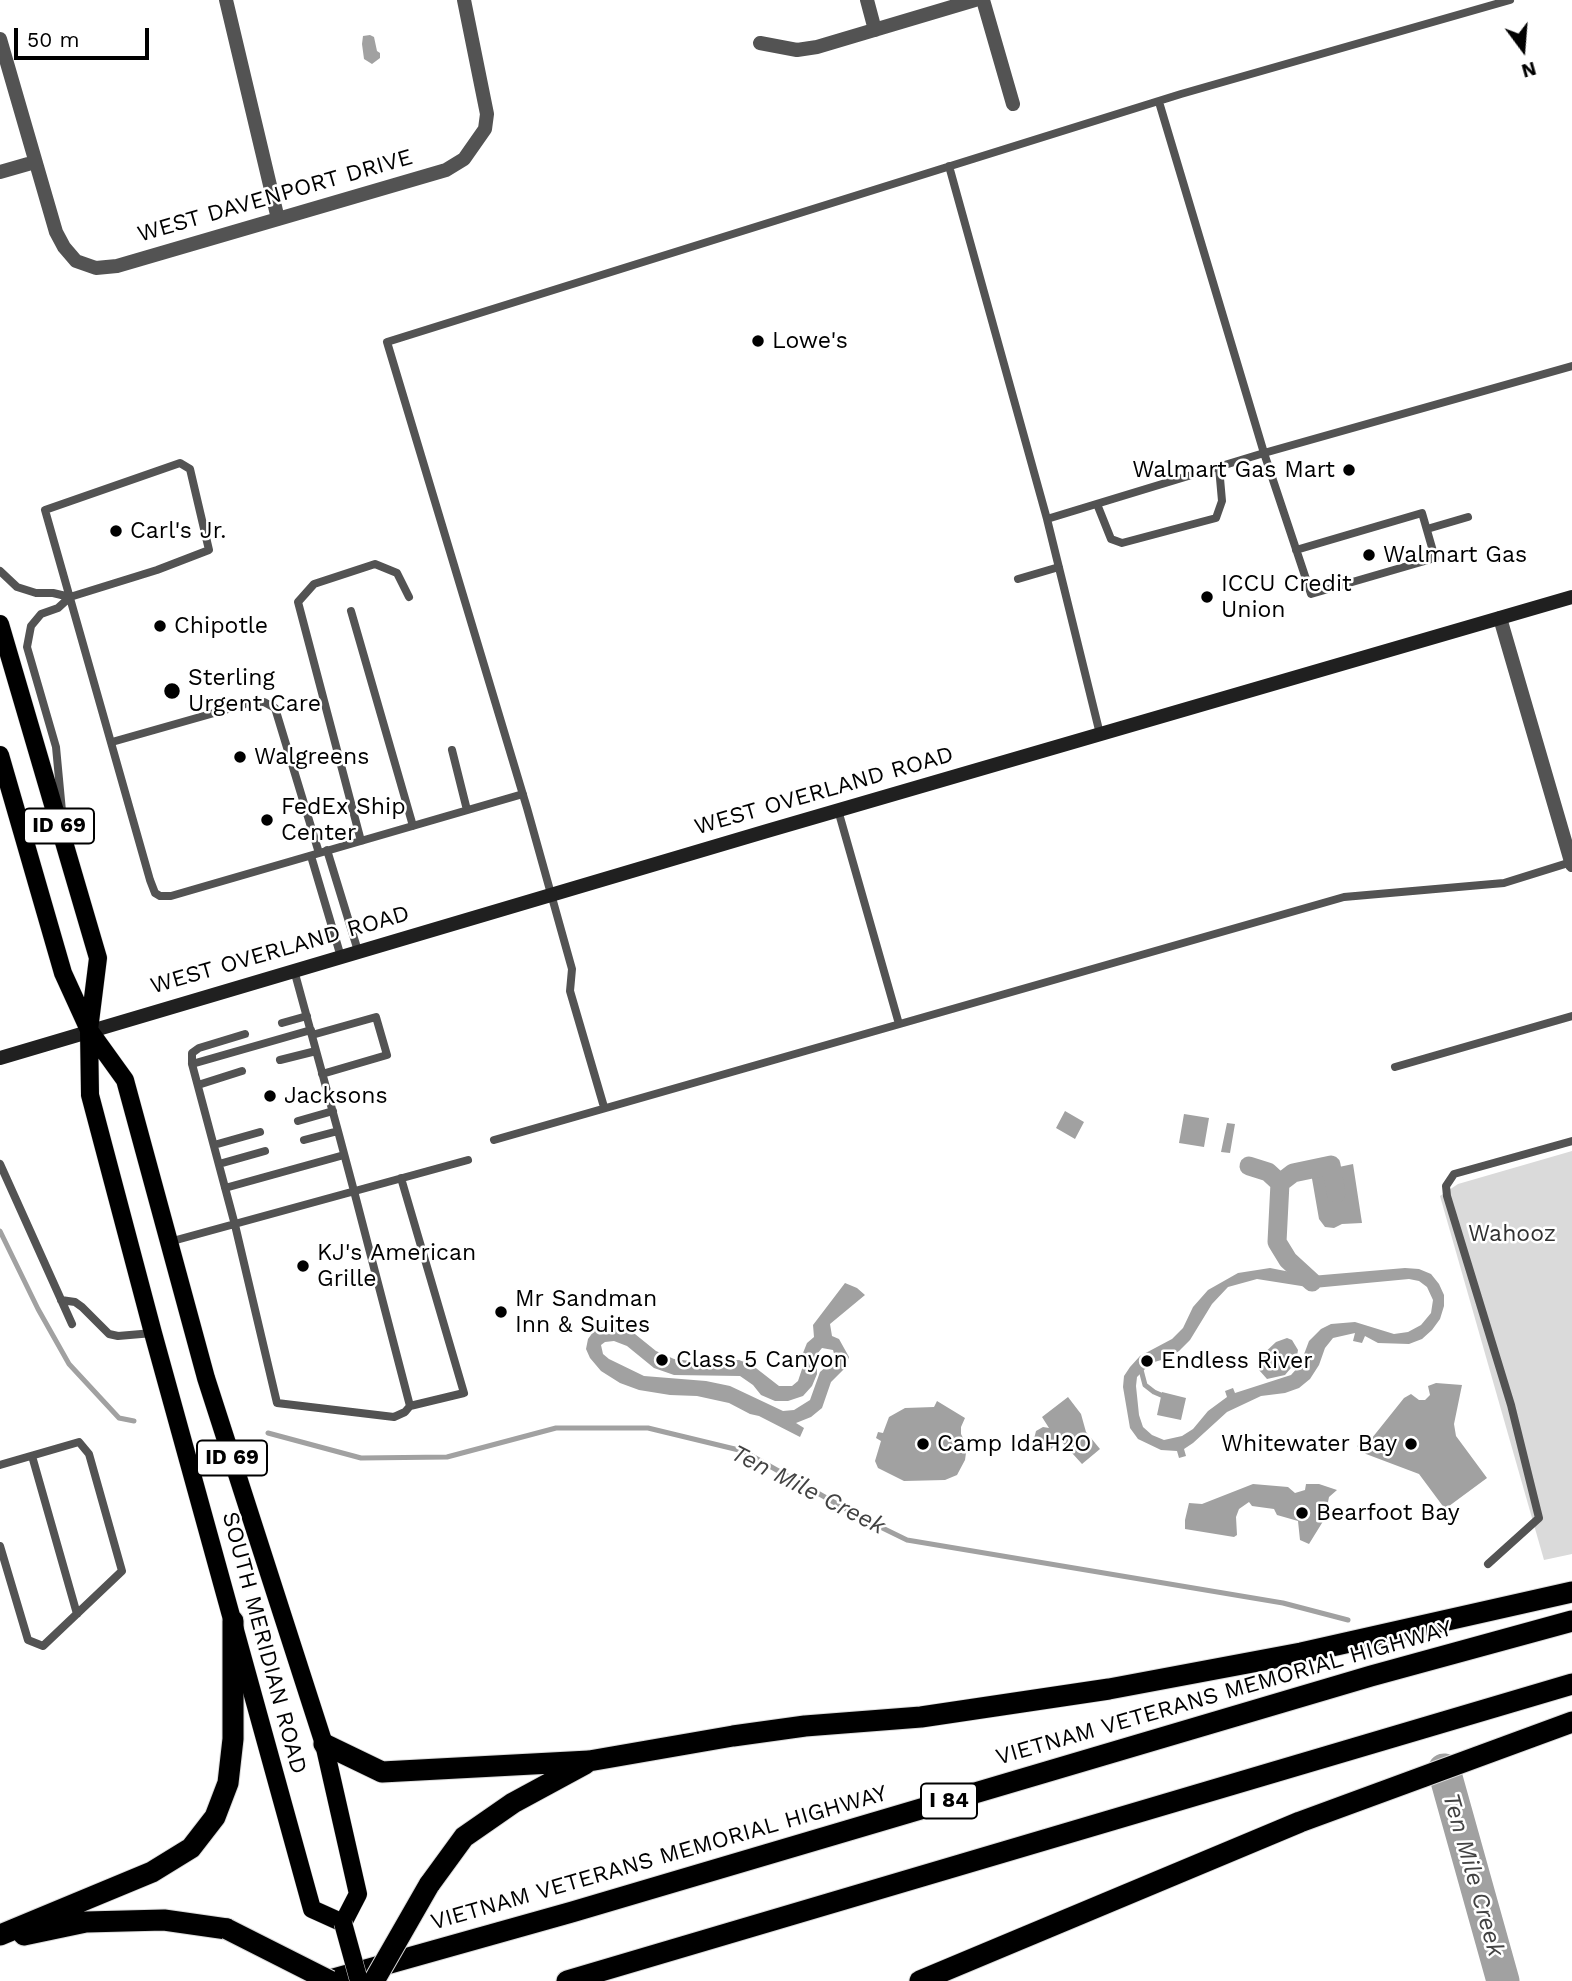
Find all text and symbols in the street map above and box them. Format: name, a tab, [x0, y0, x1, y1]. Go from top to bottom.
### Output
scale bar	[18, 14, 152, 58]
north arrow	[1488, 14, 1558, 84]
text: 50 m	[27, 27, 79, 52]
text: N	[1519, 57, 1539, 83]
street label: WEST DAVENPORT DRIVE	[134, 143, 416, 249]
place label: Lowe's	[772, 327, 848, 355]
marker: Lowe's	[750, 333, 766, 349]
place label: Walmart Gas Mart	[1132, 456, 1335, 484]
marker: Walmart Gas Mart	[1341, 462, 1357, 478]
place label: Carl's Jr.	[130, 517, 226, 545]
marker: Carl's Jr.	[108, 523, 124, 539]
place label: Walmart Gas	[1383, 541, 1527, 569]
marker: Walmart Gas	[1361, 547, 1377, 563]
place label: ICCU Credit Union	[1221, 570, 1352, 624]
marker: ICCU Credit Union	[1199, 589, 1215, 605]
place label: Chipotle	[174, 612, 268, 640]
marker: Chipotle	[152, 618, 168, 634]
place label: Sterling Urgent Care	[188, 664, 321, 718]
marker: Sterling Urgent Care	[162, 681, 182, 701]
street label: WEST OVERLAND ROAD	[691, 741, 957, 841]
place label: Walgreens	[254, 743, 369, 771]
marker: Walgreens	[232, 749, 248, 765]
place label: FedEx Ship Center	[281, 793, 406, 847]
road number: ID 69	[24, 808, 94, 844]
marker: FedEx Ship Center	[259, 812, 275, 828]
street label: WEST OVERLAND ROAD	[147, 900, 413, 1000]
place label: Jacksons	[284, 1082, 388, 1110]
marker: Jacksons	[262, 1088, 278, 1104]
park label: Wahooz	[1468, 1220, 1556, 1248]
place label: KJ's American Grille	[317, 1239, 476, 1293]
marker: KJ's American Grille	[295, 1258, 311, 1274]
place label: Mr Sandman Inn & Suites	[515, 1285, 657, 1339]
marker: Mr Sandman Inn & Suites	[493, 1304, 509, 1320]
place label: Class 5 Canyon	[676, 1346, 848, 1374]
place label: Endless River	[1161, 1347, 1313, 1375]
marker: Class 5 Canyon	[654, 1352, 670, 1368]
marker: Endless River	[1139, 1353, 1155, 1369]
place label: Camp IdaH2O	[937, 1430, 1092, 1458]
place label: Whitewater Bay	[1221, 1430, 1397, 1458]
marker: Camp IdaH2O	[915, 1436, 931, 1452]
marker: Whitewater Bay	[1403, 1436, 1419, 1452]
water label: Ten Mile Creek	[726, 1439, 890, 1541]
road number: ID 69	[197, 1440, 267, 1476]
place label: Bearfoot Bay	[1316, 1499, 1460, 1527]
marker: Bearfoot Bay	[1294, 1505, 1310, 1521]
street label: SOUTH MERIDIAN ROAD	[216, 1509, 312, 1777]
street label: VIETNAM VETERANS MEMORIAL HIGHWAY	[993, 1615, 1455, 1771]
street label: VIETNAM VETERANS MEMORIAL HIGHWAY	[428, 1780, 890, 1936]
road number: I 84	[921, 1784, 977, 1818]
water label: Ten Mile Creek	[1436, 1790, 1510, 1960]

